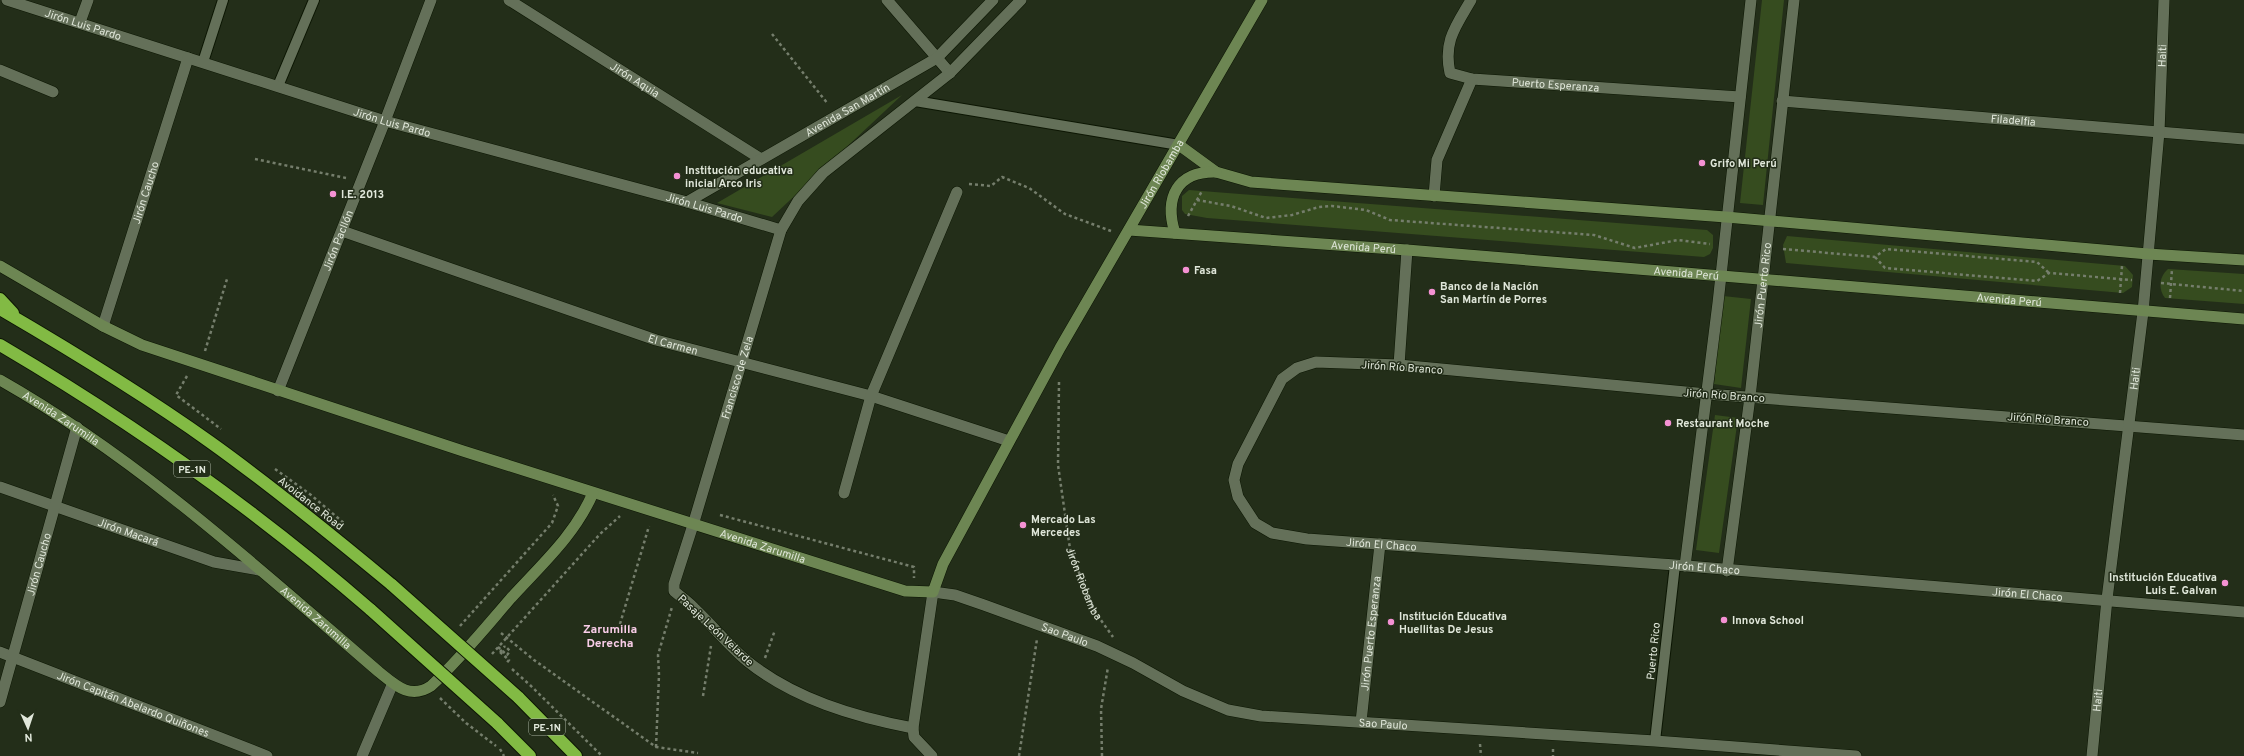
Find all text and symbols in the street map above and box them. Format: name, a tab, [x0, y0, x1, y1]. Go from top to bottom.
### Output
street label: Jirón Luis Pardo	[43, 7, 123, 44]
street label: Haiti	[2155, 44, 2170, 67]
street label: Jirón Aquia	[607, 60, 662, 101]
street label: Puerto Esperanza	[1511, 76, 1600, 96]
street label: Avenida San Martín	[803, 81, 893, 140]
street label: Jirón Luis Pardo	[351, 105, 432, 141]
street label: Filadelfia	[1990, 112, 2036, 130]
street label: Jirón Riobamba	[1136, 137, 1188, 212]
place label: Grifo Mi Perú	[1710, 157, 1777, 171]
marker: Grifo Mi Perú	[1697, 158, 1707, 168]
street label: Jirón Caucho	[130, 160, 163, 226]
place label: Institución educativa inicial Arco Iris	[685, 164, 793, 191]
marker: Institución educativa inicial Arco Iris	[672, 171, 682, 181]
place label: I.E. 2013	[341, 188, 384, 202]
marker: I.E. 2013	[328, 189, 338, 199]
street label: Jirón Luis Pardo	[664, 191, 745, 226]
street label: Jirón Pacllón	[320, 208, 357, 273]
street label: Avenida Perú	[1330, 239, 1396, 257]
street label: Jirón Puerto Rico	[1752, 242, 1775, 329]
place label: Fasa	[1194, 264, 1217, 278]
street label: Avenida Perú	[1653, 264, 1719, 284]
marker: Fasa	[1181, 265, 1191, 275]
place label: Banco de la Nación San Martín de Porres	[1440, 280, 1547, 307]
marker: Banco de la Nación San Martín de Porres	[1427, 287, 1437, 297]
street label: Avenida Perú	[1976, 291, 2042, 310]
street label: El Carmen	[646, 332, 699, 359]
street label: Francisco de Zela	[719, 335, 757, 421]
street label: Jirón Río Branco	[1361, 358, 1443, 378]
street label: Haiti	[2127, 366, 2144, 391]
street label: Jirón Río Branco	[1683, 386, 1765, 406]
street label: Avenida Zarumilla	[19, 389, 102, 449]
street label: Jirón Río Branco	[2007, 410, 2089, 430]
place label: Restaurant Moche	[1676, 417, 1769, 431]
marker: Restaurant Moche	[1663, 418, 1673, 428]
road number: PE-1N	[174, 461, 210, 477]
street label: Avoidance Road	[275, 474, 346, 534]
place label: Mercado Las Mercedes	[1031, 513, 1096, 540]
street label: Jirón Macará	[96, 516, 161, 550]
marker: Mercado Las Mercedes	[1018, 520, 1028, 530]
street label: Avenida Zarumilla	[718, 527, 807, 567]
street label: Jirón Caucho	[24, 531, 55, 598]
street label: Jirón El Chaco	[1345, 536, 1417, 555]
street label: Jirón Riobamba	[1062, 545, 1105, 623]
street label: Jirón El Chaco	[1669, 559, 1740, 578]
place label: Institución Educativa Luis E. Galvan	[2109, 571, 2217, 598]
street label: Jirón Puerto Esperanza	[1358, 575, 1385, 692]
marker: Institución Educativa Luis E. Galvan	[2220, 578, 2230, 588]
street label: Avenida Zarumilla	[277, 584, 354, 653]
street label: Jirón El Chaco	[1991, 585, 2063, 605]
street label: Pasaje León Velarde	[674, 592, 756, 670]
place label: Institución Educativa Huellitas De Jesus	[1399, 610, 1507, 637]
place label: Innova School	[1732, 614, 1804, 628]
marker: Innova School	[1719, 615, 1729, 625]
marker: Institución Educativa Huellitas De Jesus	[1386, 617, 1396, 627]
street label: Sao Paulo	[1039, 620, 1090, 650]
district label: Zarumilla Derecha	[583, 622, 637, 652]
street label: Puerto Rico	[1644, 622, 1664, 681]
street label: Jirón Capitán Abelardo Quiñones	[55, 669, 211, 741]
street label: Haiti	[2090, 688, 2106, 712]
north arrow	[8, 708, 48, 748]
street label: Sao Paulo	[1358, 716, 1408, 733]
road number: PE-1N	[529, 719, 565, 735]
text: N	[24, 730, 33, 744]

